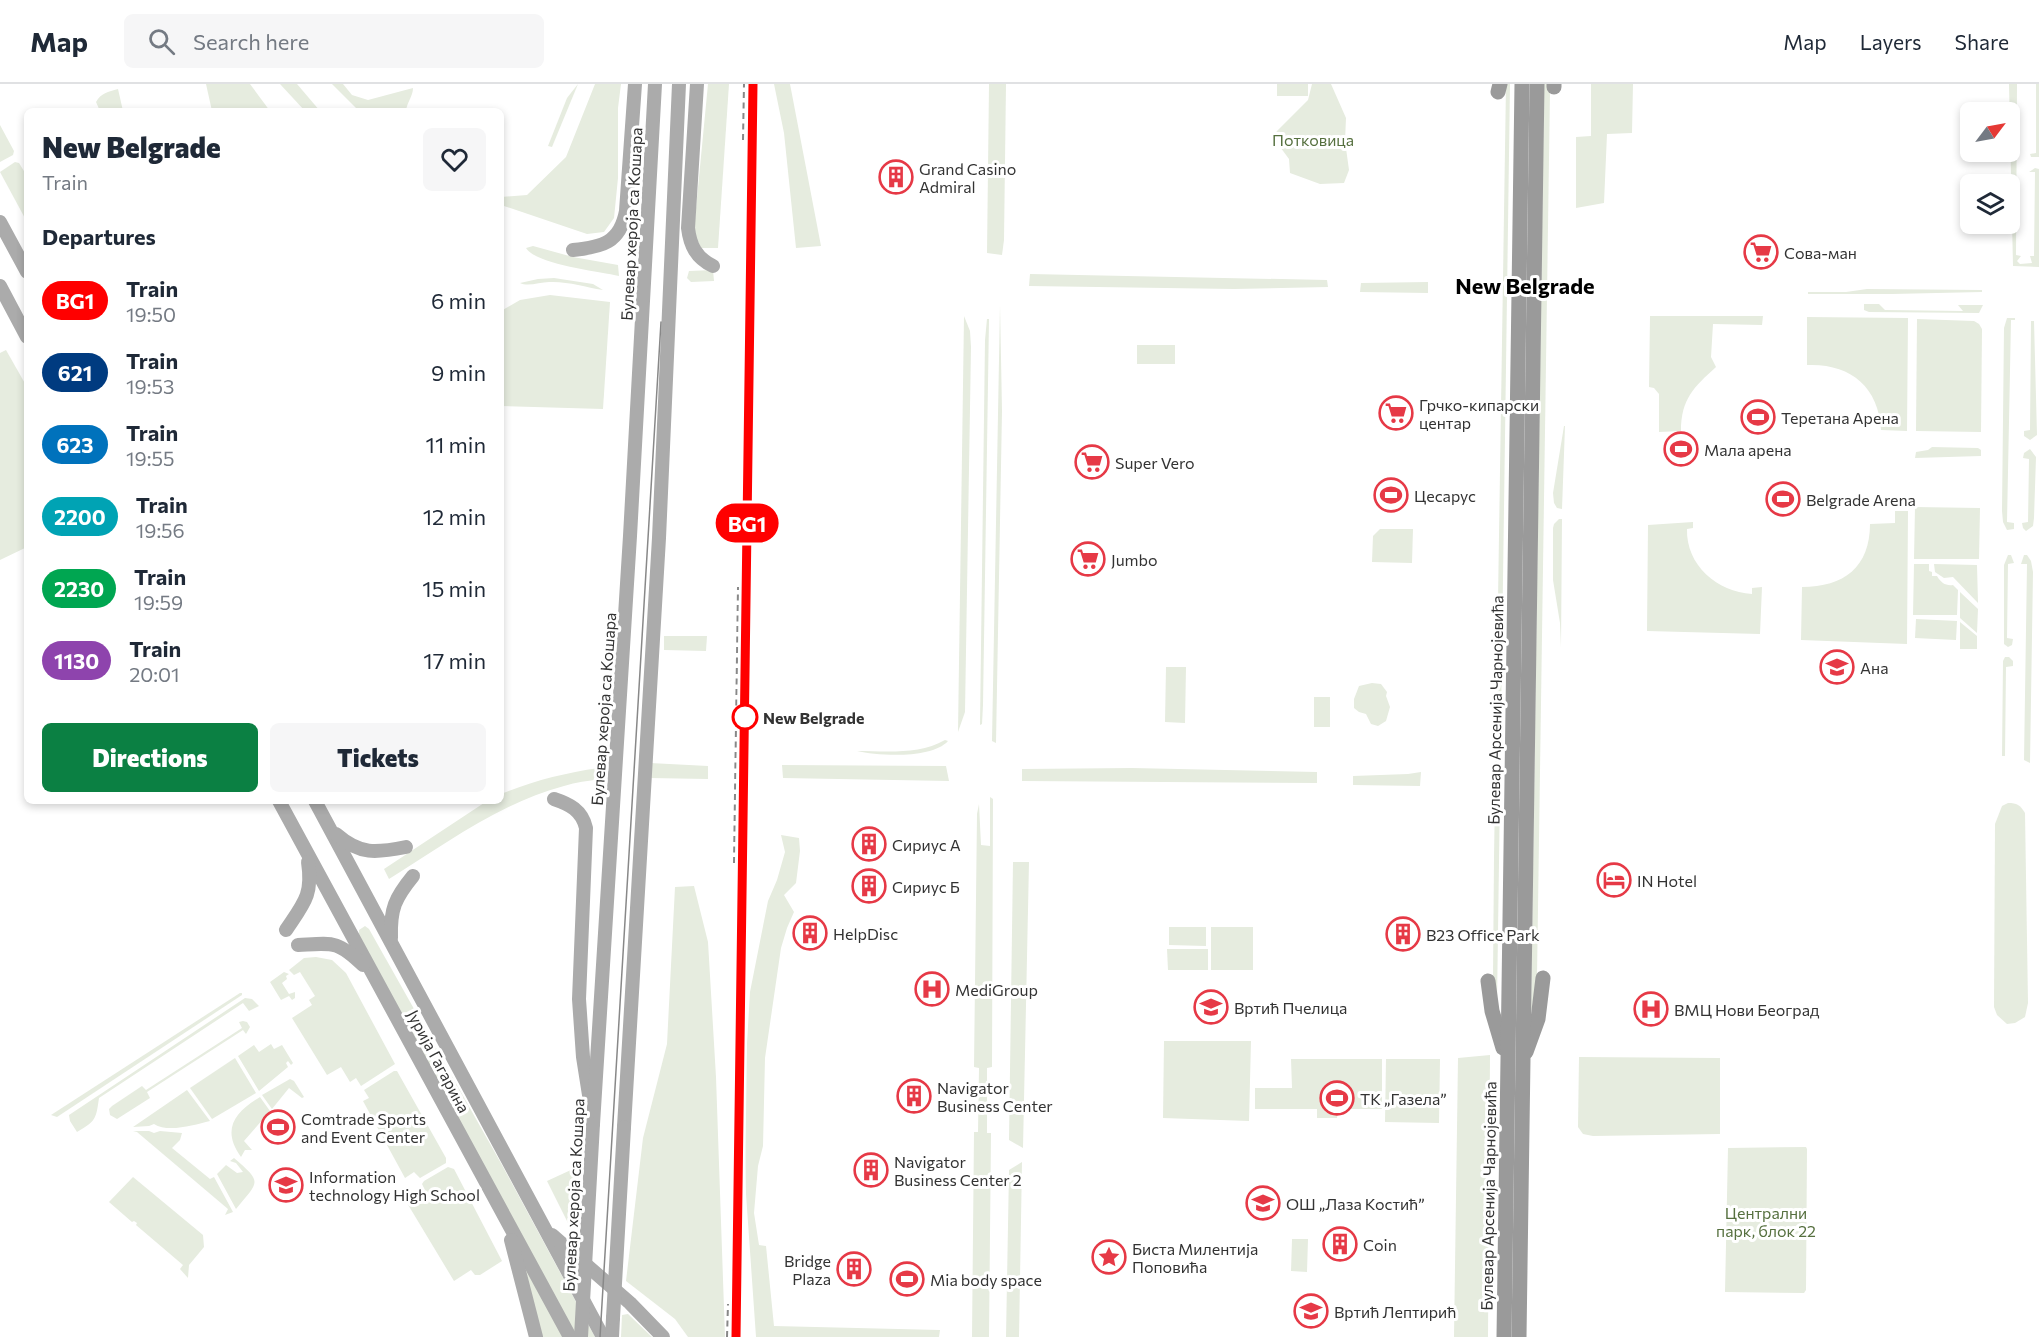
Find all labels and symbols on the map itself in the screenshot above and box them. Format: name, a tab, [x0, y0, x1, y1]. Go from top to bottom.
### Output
north arrow	[1960, 102, 2020, 162]
street label: Булевар хероја са Кошара	[616, 127, 646, 321]
park label: Потковица	[1272, 130, 1354, 149]
building icon: Grand Casino Admiral	[878, 159, 914, 195]
place label: Grand Casino Admiral	[919, 159, 1016, 196]
supermarket icon: Сова-ман	[1743, 234, 1779, 270]
place label: Сова-ман	[1784, 243, 1857, 262]
district label: New Belgrade	[1455, 272, 1595, 299]
supermarket icon: Грчко-кипарски центар	[1378, 395, 1414, 431]
place label: Грчко-кипарски центар	[1419, 395, 1539, 432]
sports icon: Теретана Арена	[1740, 399, 1776, 435]
place label: Теретана Арена	[1781, 408, 1899, 427]
sports icon: Мала арена	[1663, 431, 1699, 467]
place label: Мала арена	[1704, 440, 1792, 459]
supermarket icon: Super Vero	[1074, 444, 1110, 480]
place label: Super Vero	[1115, 453, 1195, 472]
sports icon: Цесарус	[1373, 477, 1409, 513]
sports icon: Belgrade Arena	[1765, 481, 1801, 517]
place label: Цесарус	[1414, 486, 1476, 505]
place label: Belgrade Arena	[1806, 490, 1916, 509]
line badge: BG1	[712, 504, 782, 542]
supermarket icon: Jumbo	[1070, 541, 1106, 577]
place label: Jumbo	[1111, 550, 1158, 569]
street label: Булевар Арсенија Чарнојевића	[1483, 595, 1507, 825]
street label: Булевар хероја са Кошара	[587, 612, 619, 806]
school or university icon: Ана	[1819, 649, 1855, 685]
place label: Ана	[1860, 658, 1888, 677]
marker: New Belgrade	[732, 704, 758, 730]
place label: New Belgrade	[763, 708, 864, 727]
building icon: Сириус А	[851, 826, 887, 862]
place label: Сириус А	[892, 835, 961, 854]
hotel icon: IN Hotel	[1596, 862, 1632, 898]
building icon: Сириус Б	[851, 868, 887, 904]
place label: IN Hotel	[1637, 871, 1697, 890]
place label: Сириус Б	[892, 877, 960, 896]
building icon: HelpDisc	[792, 915, 828, 951]
building icon: B23 Office Park	[1385, 916, 1421, 952]
place label: HelpDisc	[833, 924, 898, 943]
place label: B23 Office Park	[1426, 925, 1540, 944]
hospital icon: MediGroup	[914, 971, 950, 1007]
place label: MediGroup	[955, 980, 1038, 999]
school or university icon: Вртић Пчелица	[1193, 989, 1229, 1025]
hospital icon: ВМЦ Нови Београд	[1633, 991, 1669, 1027]
place label: Вртић Пчелица	[1234, 998, 1347, 1017]
place label: ВМЦ Нови Београд	[1674, 1000, 1820, 1019]
street label: Јурија Гагарина	[404, 1006, 474, 1116]
building icon: Navigator Business Center	[896, 1078, 932, 1114]
place label: Navigator Business Center	[937, 1078, 1053, 1115]
sports icon: ТК „Газела”	[1319, 1080, 1355, 1116]
street label: Булевар Арсенија Чарнојевића	[1476, 1081, 1500, 1311]
place label: ТК „Газела”	[1360, 1089, 1447, 1108]
street label: Булевар хероја са Кошара	[558, 1098, 588, 1292]
sports icon: Comtrade Sports and Event Center	[260, 1109, 296, 1145]
place label: Comtrade Sports and Event Center	[301, 1109, 426, 1146]
building icon: Navigator Business Center 2	[853, 1152, 889, 1188]
place label: Navigator Business Center 2	[894, 1152, 1022, 1189]
school or university icon: Information technology High School	[268, 1167, 304, 1203]
place label: Information technology High School	[309, 1167, 480, 1204]
school or university icon: ОШ „Лаза Костић”	[1245, 1185, 1281, 1221]
place label: ОШ „Лаза Костић”	[1286, 1194, 1425, 1213]
park label: Централни парк, блок 22	[1716, 1203, 1816, 1240]
building icon: Coin	[1322, 1226, 1358, 1262]
place label: Coin	[1363, 1235, 1397, 1254]
place icon: Биста Милентија Поповића	[1091, 1239, 1127, 1275]
place label: Биста Милентија Поповића	[1132, 1239, 1258, 1276]
place label: Bridge Plaza	[784, 1251, 831, 1288]
building icon: Bridge Plaza	[836, 1251, 872, 1287]
sports icon: Mia body space	[889, 1261, 925, 1297]
place label: Mia body space	[930, 1270, 1042, 1289]
school or university icon: Вртић Лептирић	[1293, 1293, 1329, 1329]
place label: Вртић Лептирић	[1334, 1302, 1456, 1321]

